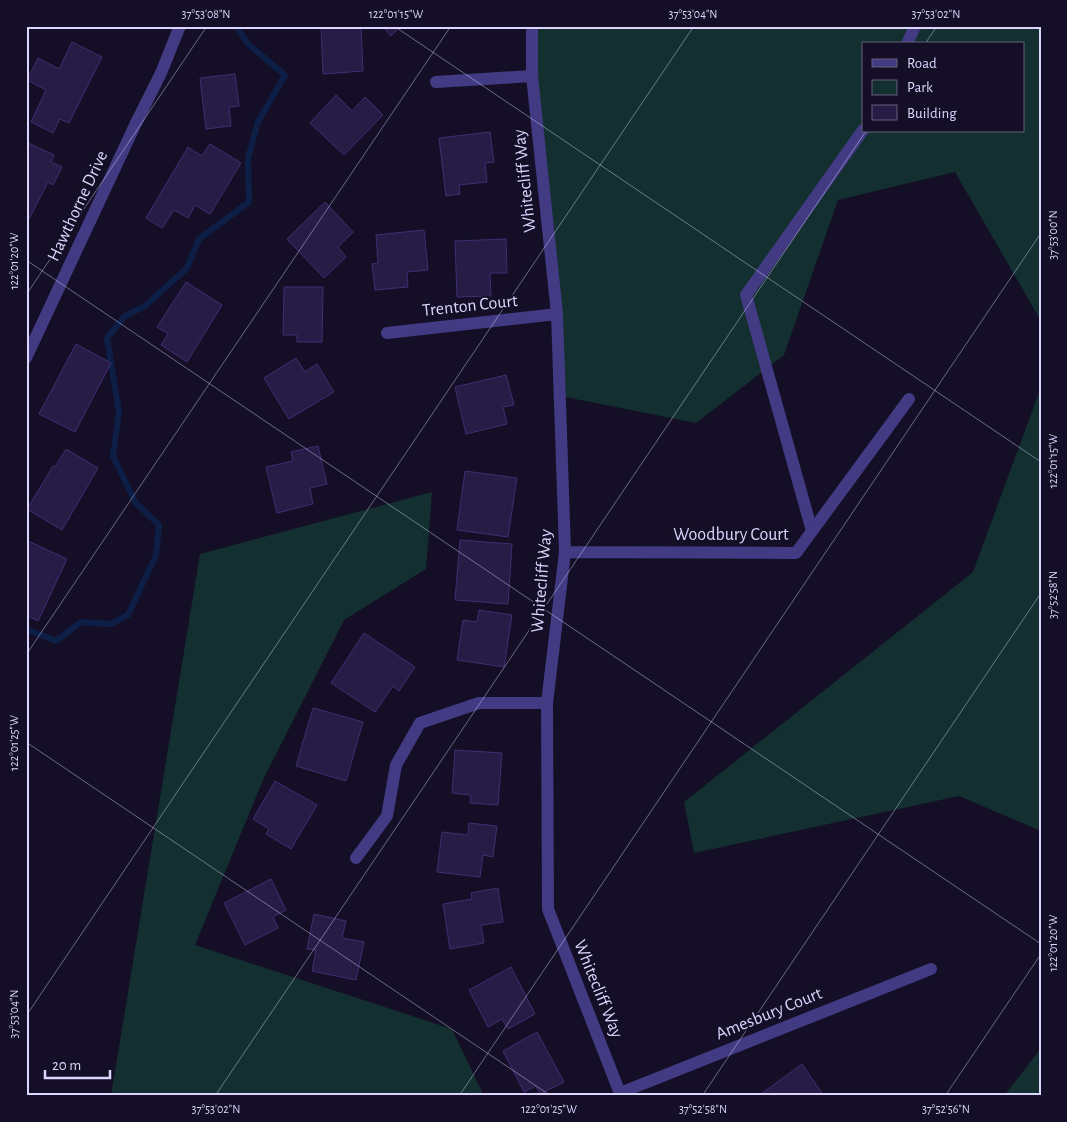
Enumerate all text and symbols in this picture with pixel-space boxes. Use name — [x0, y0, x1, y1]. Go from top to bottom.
text: 37°53'08"N — [182, 8, 231, 20]
text: 122°01'15"W — [369, 8, 423, 20]
text: 37°53'04"N — [668, 8, 718, 20]
text: 37°53'02"N — [912, 8, 960, 20]
legend — [862, 42, 1024, 132]
text: Road — [907, 56, 937, 71]
text: Park — [907, 80, 933, 95]
text: Building — [907, 106, 957, 121]
street label: Whitecliff Way — [511, 128, 539, 234]
street label: Hawthorne Drive — [45, 148, 111, 264]
text: 37°53'00"N — [1047, 210, 1059, 260]
text: 122°01'20"W — [8, 232, 20, 290]
street label: Trenton Court — [421, 292, 519, 320]
text: 122°01'15"W — [1047, 434, 1059, 488]
street label: Woodbury Court — [673, 526, 789, 544]
street label: Whitecliff Way — [529, 528, 556, 634]
text: 37°52'58"N — [1047, 571, 1059, 619]
text: 122°01'25"W — [8, 715, 20, 771]
text: 122°01'20"W — [1047, 914, 1059, 972]
street label: Whitecliff Way — [570, 937, 626, 1041]
street label: Amesbury Court — [713, 984, 825, 1043]
text: 37°53'04"N — [8, 989, 20, 1039]
scale bar — [45, 1047, 110, 1079]
text: 20 m — [52, 1058, 81, 1073]
text: 37°53'02"N — [192, 1103, 240, 1115]
text: 122°01'25"W — [521, 1103, 577, 1115]
text: 37°52'58"N — [679, 1103, 727, 1115]
text: 37°52'56"N — [922, 1103, 970, 1115]

